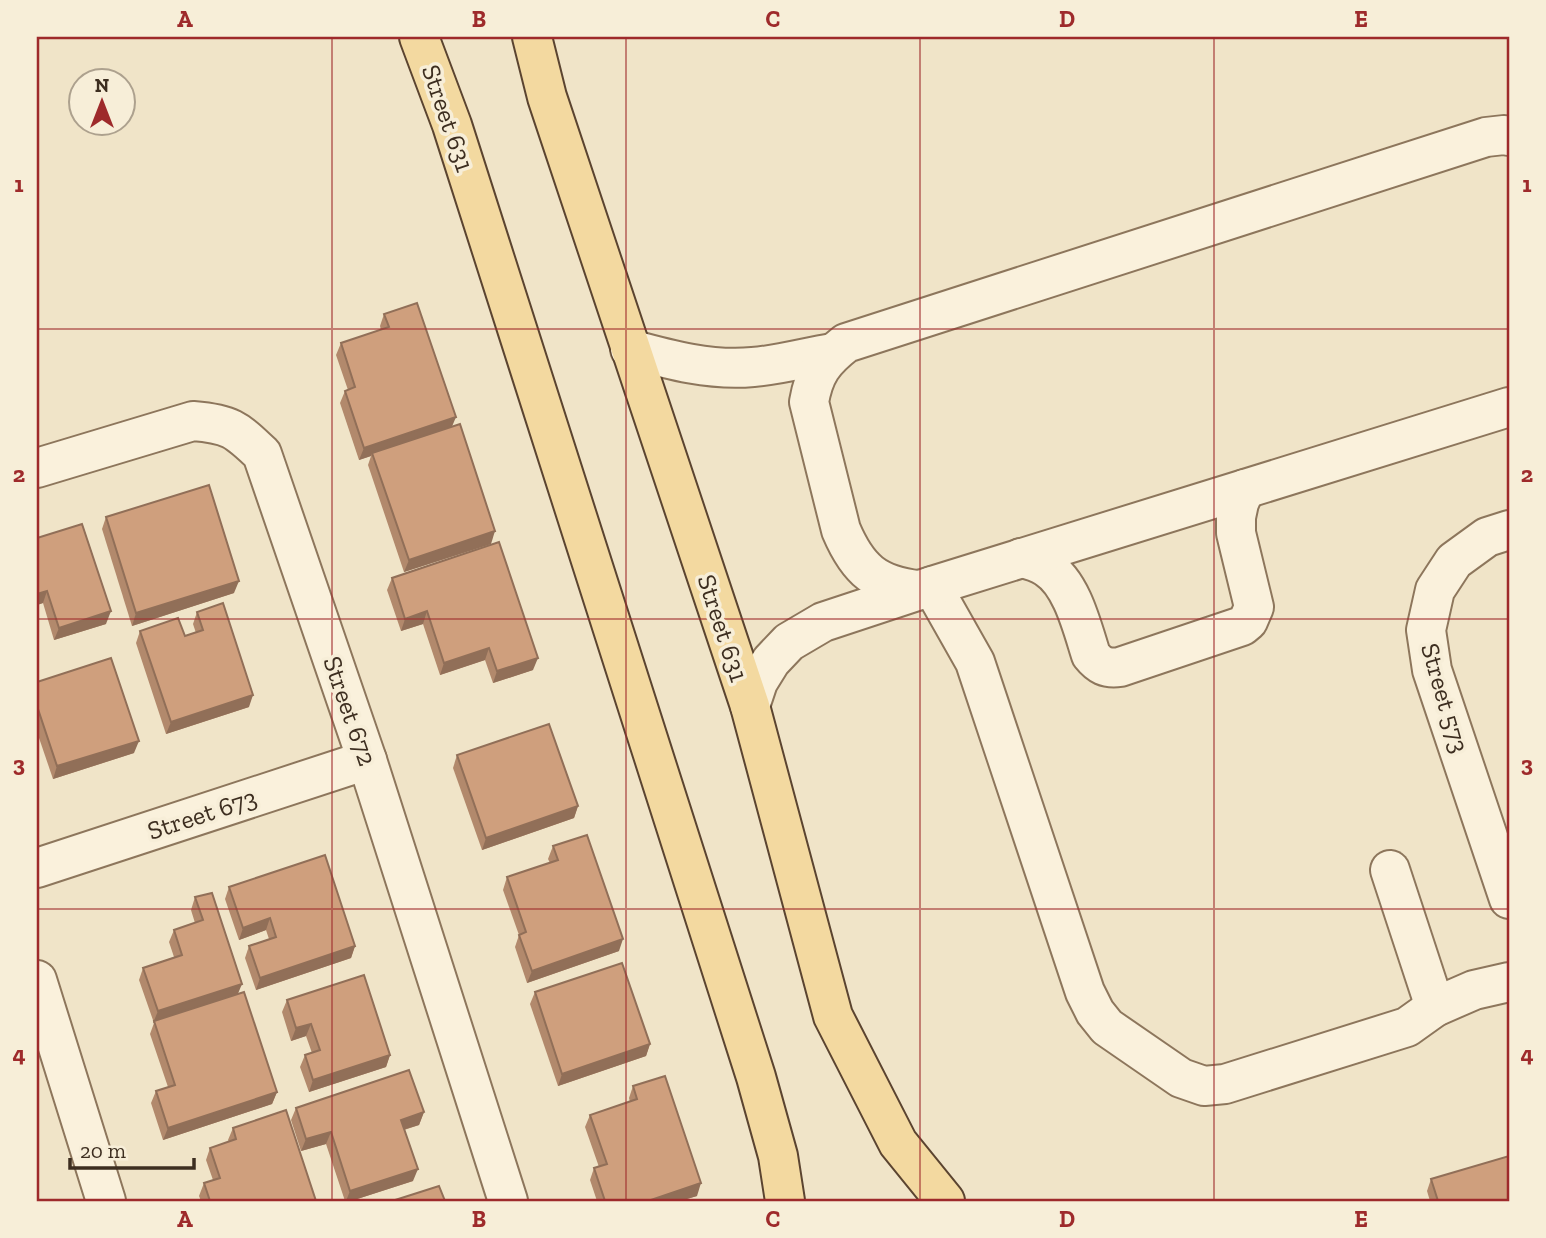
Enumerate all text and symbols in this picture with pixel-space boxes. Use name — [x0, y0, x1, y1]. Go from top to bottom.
text: A — [177, 5, 193, 33]
text: B — [472, 5, 486, 33]
text: C — [766, 5, 780, 33]
text: D — [1059, 5, 1075, 33]
text: E — [1354, 5, 1368, 33]
street label: Street 631 — [415, 60, 481, 176]
north arrow — [66, 66, 136, 136]
text: N — [95, 74, 109, 97]
text: 1 — [14, 170, 24, 198]
text: 1 — [1522, 170, 1532, 198]
text: 2 — [13, 460, 25, 488]
text: 2 — [1521, 460, 1533, 488]
street label: Street 631 — [691, 570, 755, 686]
street label: Street 573 — [1414, 639, 1476, 757]
street label: Street 672 — [316, 652, 384, 770]
text: 3 — [13, 750, 25, 778]
text: 3 — [1521, 750, 1533, 778]
street label: Street 673 — [143, 781, 261, 847]
text: 4 — [12, 1040, 26, 1068]
text: 4 — [1520, 1040, 1534, 1068]
scale bar — [70, 1126, 194, 1170]
text: 20 m — [80, 1138, 126, 1163]
text: A — [177, 1205, 193, 1233]
text: B — [472, 1205, 486, 1233]
text: C — [766, 1205, 780, 1233]
text: D — [1059, 1205, 1075, 1233]
text: E — [1354, 1205, 1368, 1233]

